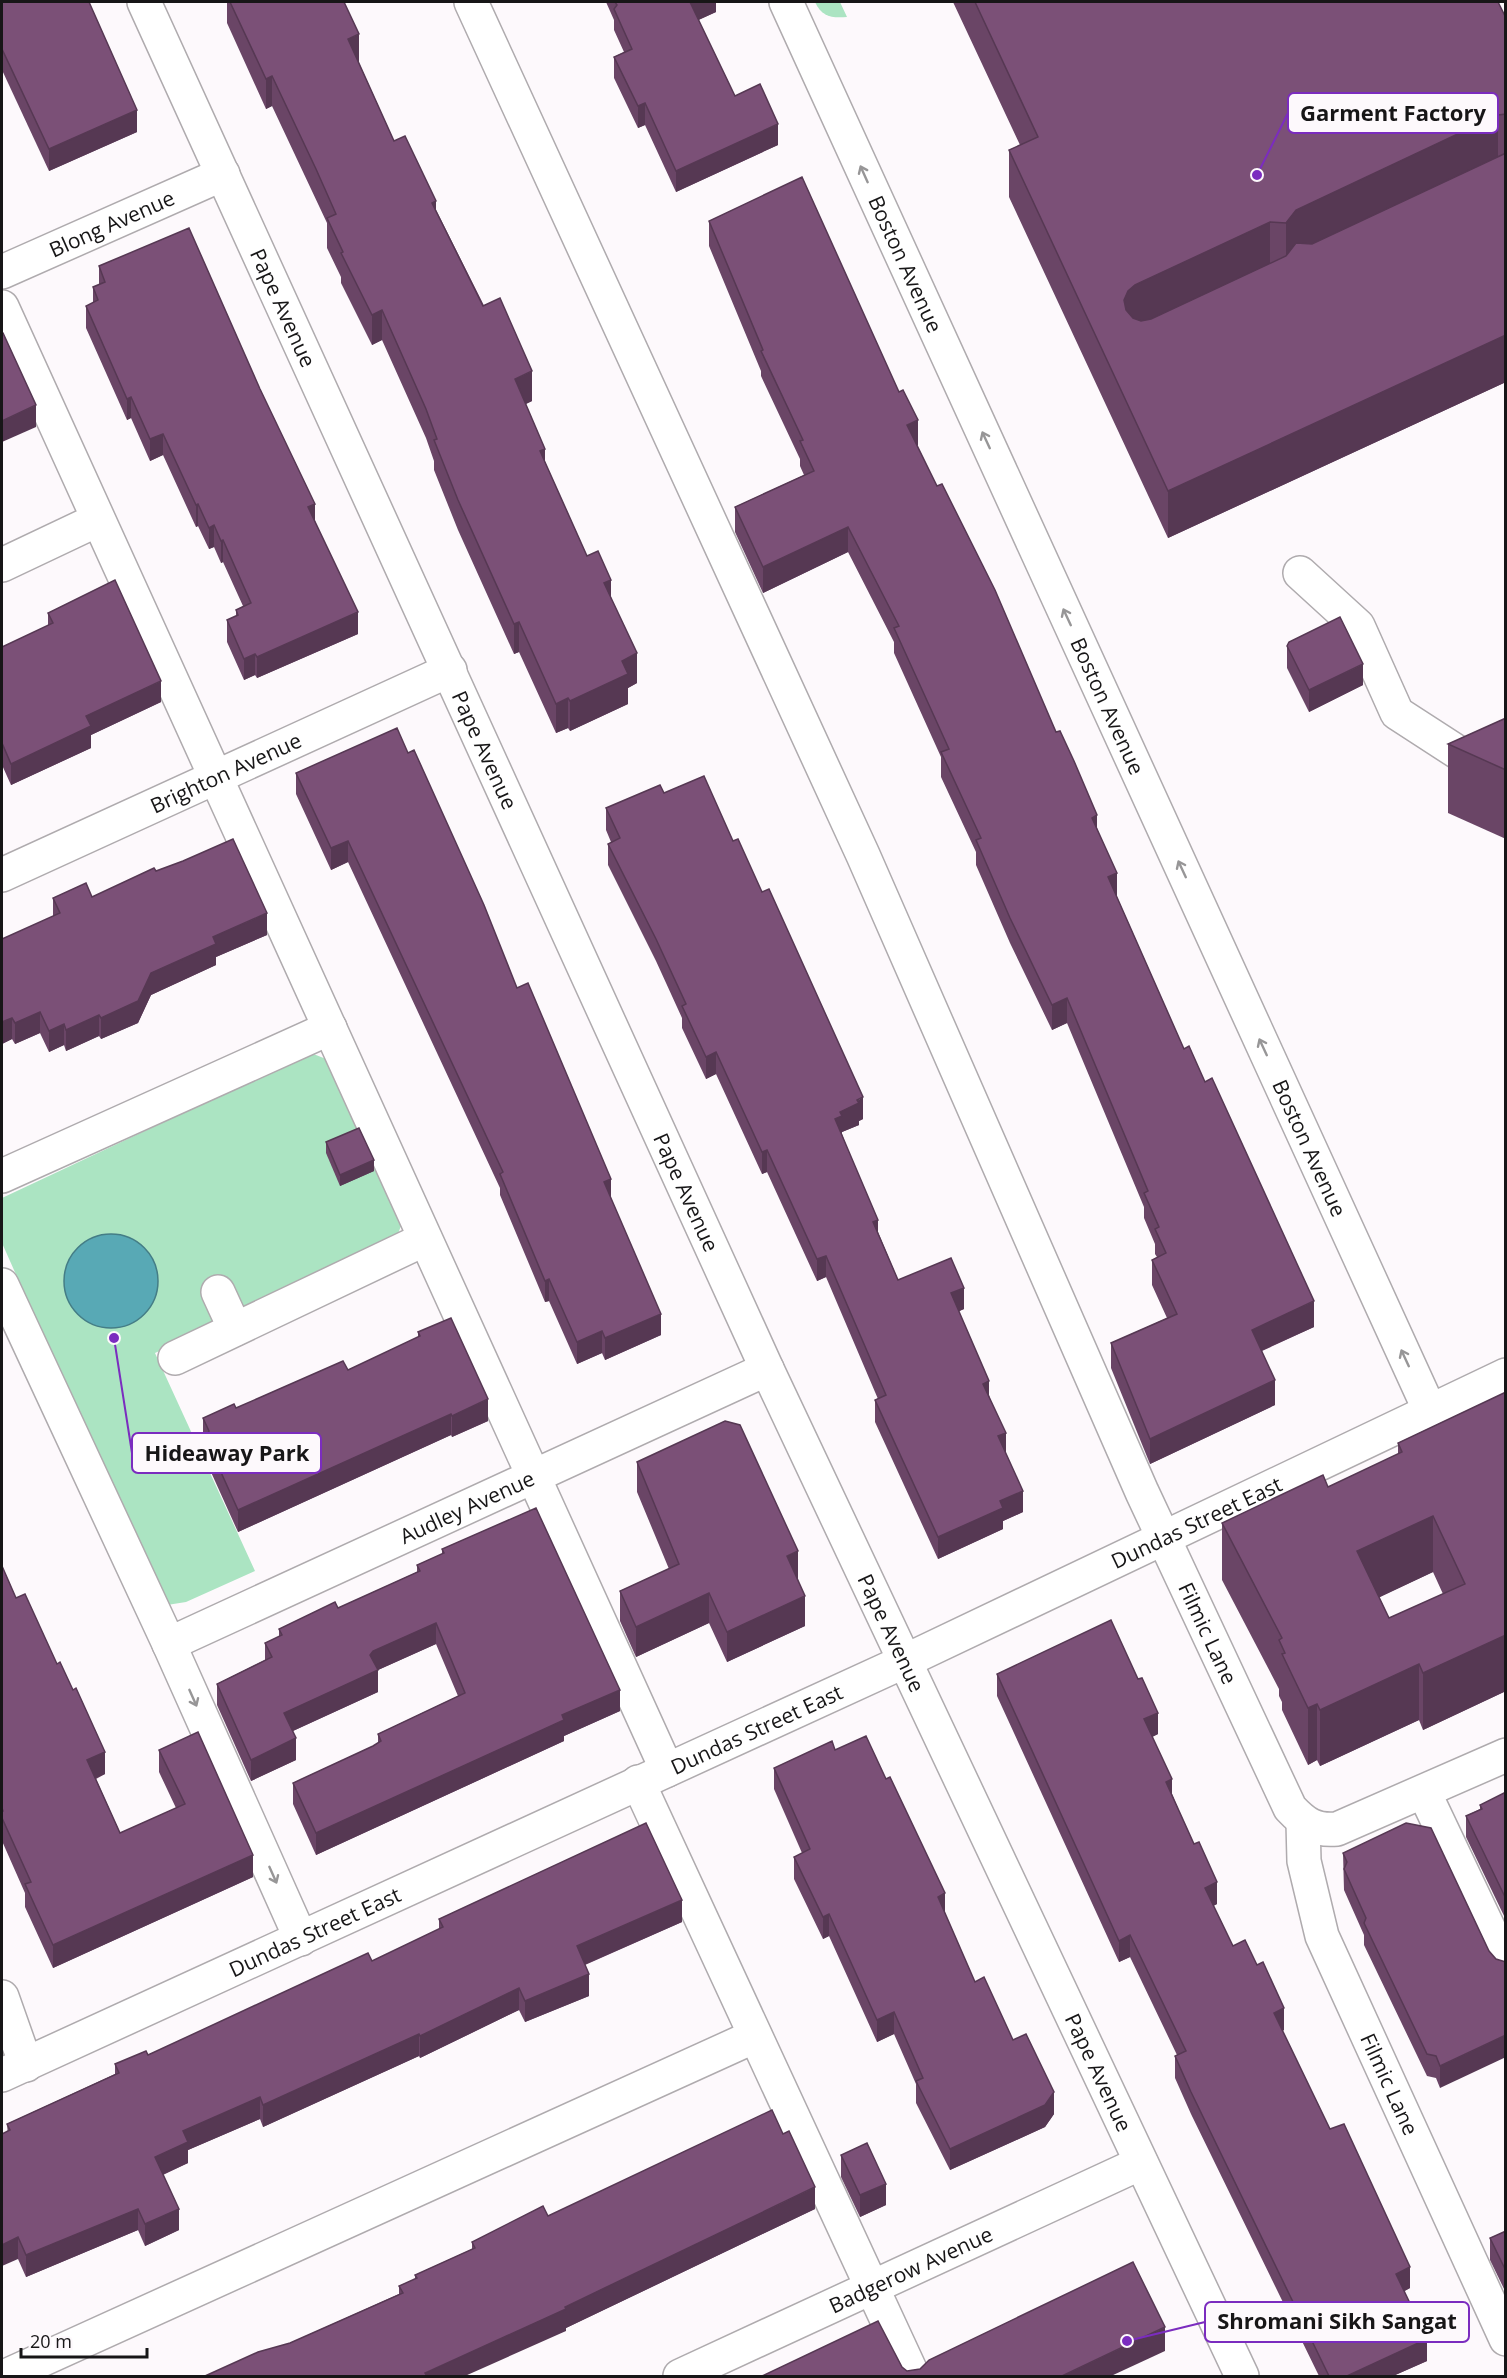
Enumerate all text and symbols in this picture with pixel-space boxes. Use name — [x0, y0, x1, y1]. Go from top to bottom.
callout: Garment Factory — [1288, 93, 1498, 133]
text: Garment Factory — [1300, 97, 1486, 127]
one-way arrow — [858, 165, 870, 183]
street label: Blong Avenue — [45, 183, 179, 263]
street label: Boston Avenue — [862, 191, 949, 337]
street label: Pape Avenue — [244, 244, 323, 372]
one-way arrow — [980, 431, 991, 449]
one-way arrow — [1061, 609, 1072, 627]
street label: Boston Avenue — [1064, 633, 1151, 779]
street label: Pape Avenue — [446, 686, 524, 814]
street label: Brighton Avenue — [146, 726, 306, 819]
one-way arrow — [1176, 861, 1188, 879]
one-way arrow — [1257, 1038, 1269, 1056]
street label: Boston Avenue — [1266, 1075, 1353, 1221]
street label: Pape Avenue — [647, 1128, 726, 1256]
one-way arrow — [1399, 1349, 1411, 1367]
callout: Hideaway Park — [132, 1433, 321, 1473]
text: Hideaway Park — [145, 1437, 310, 1467]
street label: Audley Avenue — [395, 1464, 539, 1550]
street label: Dundas Street East — [1106, 1470, 1286, 1575]
street label: Pape Avenue — [852, 1569, 931, 1697]
street label: Filmic Lane — [1172, 1578, 1244, 1688]
street label: Dundas Street East — [666, 1678, 847, 1781]
one-way arrow — [188, 1688, 200, 1706]
one-way arrow — [268, 1866, 279, 1884]
street label: Dundas Street East — [224, 1880, 405, 1983]
street label: Pape Avenue — [1059, 2009, 1139, 2136]
street label: Filmic Lane — [1354, 2029, 1425, 2140]
street label: Badgerow Avenue — [824, 2220, 997, 2319]
callout: Shromani Sikh Sangat — [1205, 2302, 1469, 2342]
text: Shromani Sikh Sangat — [1217, 2305, 1457, 2335]
scale bar — [21, 2321, 147, 2359]
text: 20 m — [30, 2329, 72, 2353]

